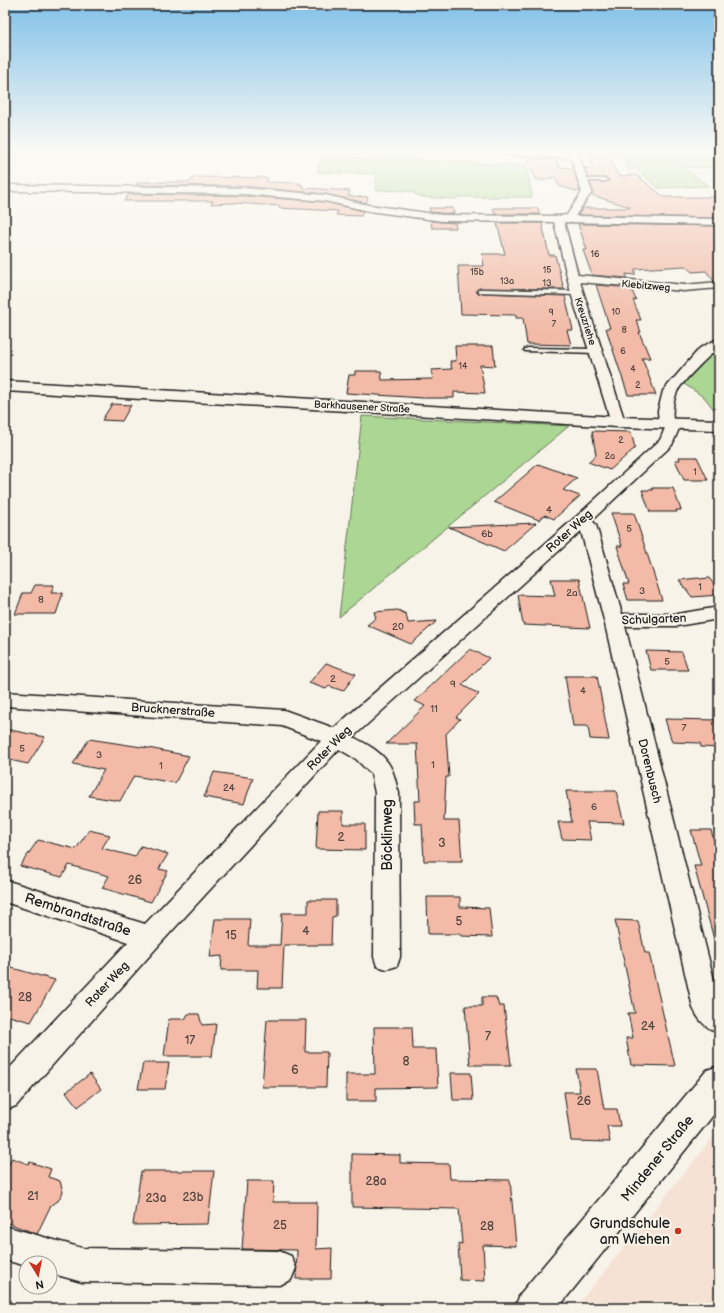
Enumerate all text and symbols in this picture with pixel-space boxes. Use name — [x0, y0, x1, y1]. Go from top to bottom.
house number: 16 — [591, 249, 600, 260]
house number: 15 — [543, 265, 551, 276]
house number: 15b — [470, 267, 484, 278]
house number: 13a — [500, 276, 514, 287]
house number: 13 — [542, 278, 552, 289]
street label: Kiebitzweg — [621, 278, 671, 294]
street label: Kreuzriehe — [572, 296, 598, 347]
house number: 9 — [548, 307, 554, 318]
house number: 10 — [612, 307, 620, 318]
house number: 7 — [552, 319, 557, 330]
house number: 8 — [621, 325, 627, 336]
house number: 6 — [620, 346, 626, 357]
house number: 14 — [459, 361, 468, 372]
house number: 4 — [630, 364, 636, 375]
house number: 2 — [635, 380, 641, 391]
street label: Barkhausener Straße — [314, 398, 410, 416]
house number: 2 — [618, 435, 624, 446]
house number: 2a — [605, 451, 615, 462]
house number: 1 — [693, 467, 697, 478]
house number: 4 — [546, 504, 552, 516]
street label: Roter Weg — [543, 507, 596, 556]
house number: 5 — [626, 523, 632, 535]
house number: 6b — [481, 528, 493, 540]
house number: 1 — [698, 581, 702, 593]
house number: 3 — [639, 585, 645, 597]
house number: 2a — [566, 587, 578, 599]
house number: 8 — [38, 594, 44, 606]
street label: Schulgarten — [621, 611, 687, 628]
house number: 20 — [392, 621, 404, 633]
house number: 5 — [664, 656, 670, 668]
house number: 2 — [330, 673, 336, 685]
house number: 9 — [450, 678, 456, 690]
house number: 4 — [580, 685, 586, 697]
street label: Brucknerstraße — [131, 700, 215, 721]
house number: 11 — [430, 703, 438, 715]
house number: 7 — [682, 722, 687, 734]
street label: Roter Weg — [304, 723, 355, 774]
street label: Dorenbusch — [634, 737, 665, 805]
house number: 5 — [19, 743, 25, 755]
house number: 3 — [96, 749, 102, 761]
house number: 1 — [431, 759, 435, 771]
house number: 1 — [159, 760, 163, 772]
house number: 24 — [223, 782, 235, 794]
street label: Böcklinweg — [379, 799, 396, 871]
house number: 6 — [591, 801, 597, 813]
house number: 2 — [337, 830, 345, 845]
house number: 3 — [438, 836, 446, 851]
house number: 26 — [128, 873, 142, 888]
street label: Rembrandtstraße — [23, 889, 133, 940]
house number: 5 — [456, 914, 463, 929]
house number: 4 — [302, 924, 310, 939]
house number: 15 — [225, 928, 237, 943]
street label: Roter Weg — [82, 958, 132, 1010]
house number: 28 — [18, 990, 32, 1005]
house number: 24 — [641, 1019, 656, 1034]
house number: 7 — [485, 1029, 491, 1044]
house number: 17 — [185, 1033, 195, 1048]
house number: 8 — [403, 1054, 410, 1069]
house number: 6 — [291, 1063, 299, 1078]
house number: 26 — [577, 1094, 591, 1109]
street label: Mindener Straße — [617, 1112, 697, 1205]
house number: 28a — [366, 1174, 387, 1189]
house number: 21 — [27, 1189, 39, 1204]
house number: 23b — [183, 1190, 204, 1205]
house number: 23a — [145, 1191, 167, 1206]
place label: Grundschule am Wiehen — [590, 1215, 670, 1248]
house number: 25 — [273, 1218, 287, 1233]
house number: 28 — [480, 1219, 494, 1234]
marker: Grundschule am Wiehen — [673, 1226, 683, 1236]
north arrow — [18, 1255, 58, 1295]
text: N — [34, 1277, 45, 1291]

